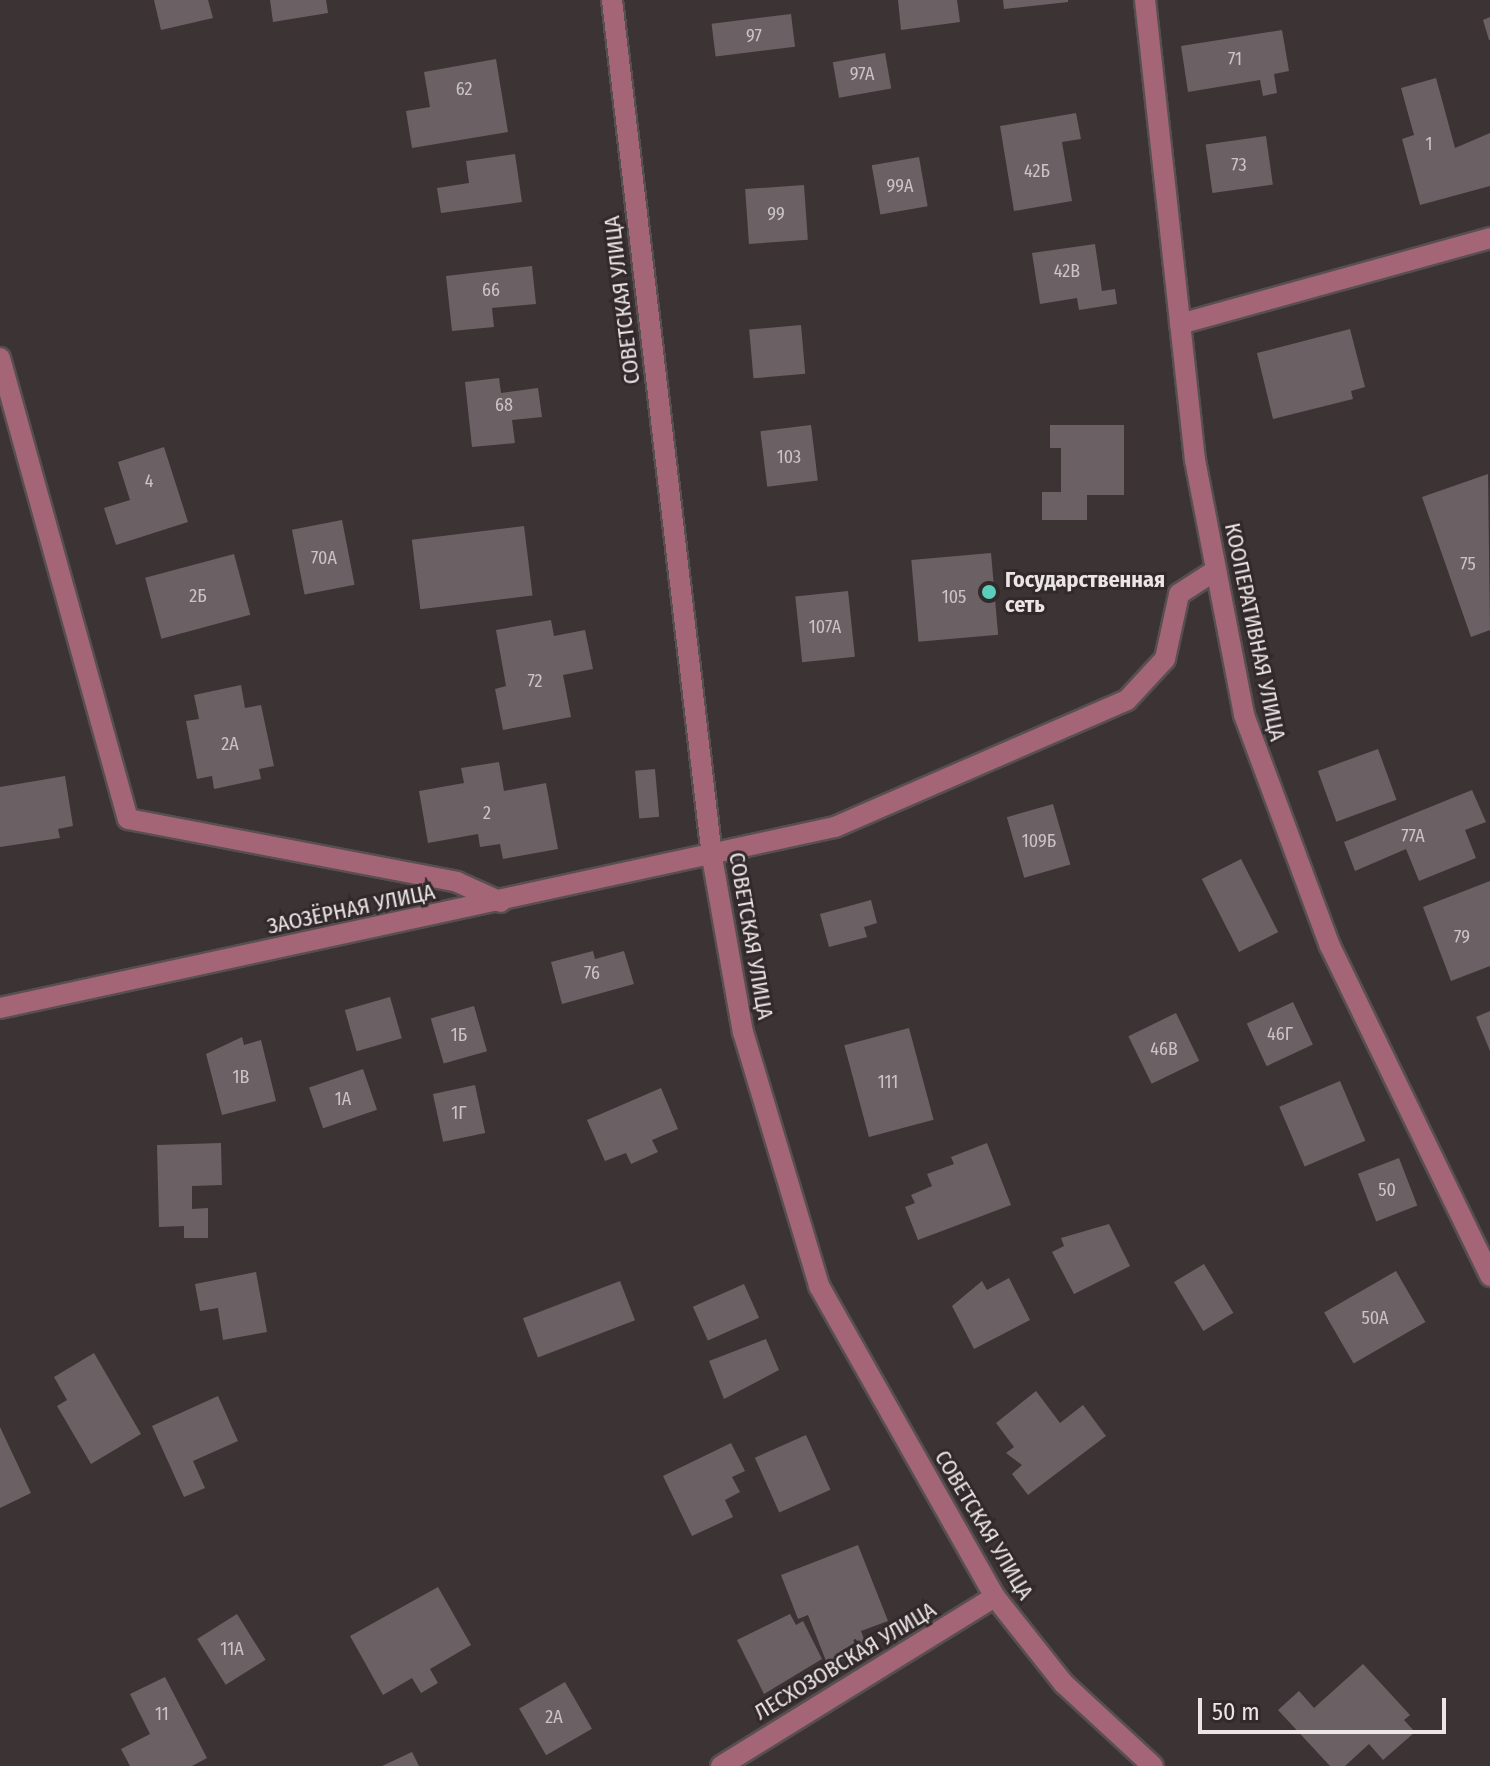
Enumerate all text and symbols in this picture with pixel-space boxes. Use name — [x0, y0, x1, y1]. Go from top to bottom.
house number: 97 — [746, 25, 762, 47]
house number: 71 — [1228, 48, 1242, 70]
house number: 97А — [850, 63, 874, 85]
house number: 62 — [456, 78, 472, 100]
house number: 1 — [1425, 133, 1433, 155]
house number: 73 — [1231, 154, 1247, 176]
house number: 42Б — [1024, 160, 1050, 182]
house number: 99А — [887, 175, 913, 197]
house number: 99 — [767, 203, 785, 225]
street label: СОВЕТСКАЯ УЛИЦА — [599, 214, 645, 386]
house number: 42В — [1054, 260, 1080, 282]
house number: 66 — [482, 279, 500, 301]
house number: 68 — [495, 394, 513, 416]
house number: 103 — [777, 446, 801, 468]
house number: 4 — [145, 470, 153, 492]
street label: КООПЕРАТИВНАЯ УЛИЦА — [1219, 520, 1291, 744]
house number: 70А — [311, 547, 337, 569]
house number: 75 — [1460, 553, 1476, 575]
place label: Государственная сеть — [1005, 566, 1165, 618]
marker: Государственная сеть — [980, 583, 998, 601]
house number: 2Б — [189, 585, 207, 607]
house number: 105 — [942, 586, 966, 608]
house number: 107А — [809, 616, 841, 638]
house number: 72 — [527, 670, 543, 692]
house number: 2А — [221, 733, 239, 755]
house number: 2 — [483, 802, 491, 824]
house number: 77А — [1401, 825, 1425, 847]
house number: 109Б — [1022, 830, 1056, 852]
street label: СОВЕТСКАЯ УЛИЦА — [723, 850, 779, 1022]
street label: ЗАОЗЁРНАЯ УЛИЦА — [265, 878, 437, 940]
house number: 79 — [1454, 926, 1470, 948]
house number: 76 — [584, 962, 600, 984]
house number: 46Г — [1267, 1023, 1293, 1045]
house number: 1Б — [451, 1024, 467, 1046]
house number: 46В — [1150, 1038, 1178, 1060]
house number: 1В — [233, 1066, 249, 1088]
house number: 111 — [878, 1071, 898, 1093]
house number: 1А — [335, 1088, 351, 1110]
house number: 1Г — [451, 1102, 467, 1124]
house number: 50 — [1378, 1179, 1396, 1201]
house number: 50А — [1361, 1307, 1389, 1329]
street label: СОВЕТСКАЯ УЛИЦА — [929, 1446, 1039, 1604]
street label: ЛЕСХОЗОВСКАЯ УЛИЦА — [749, 1596, 941, 1726]
house number: 11А — [220, 1638, 244, 1660]
scale bar — [1202, 1682, 1450, 1732]
text: 50 m — [1212, 1698, 1260, 1726]
house number: 11 — [155, 1703, 169, 1725]
house number: 2А — [545, 1706, 563, 1728]

